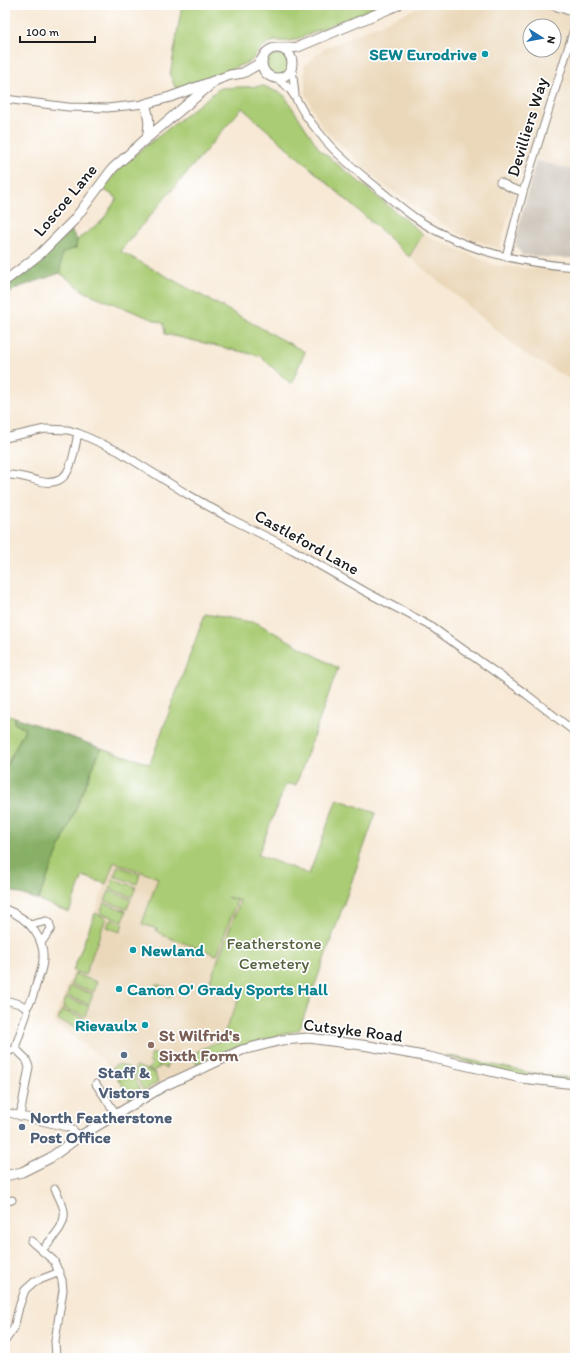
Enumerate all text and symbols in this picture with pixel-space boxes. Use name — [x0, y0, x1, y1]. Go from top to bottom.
scale bar — [20, 18, 95, 44]
north arrow — [522, 18, 562, 58]
text: 100 m — [26, 25, 59, 39]
text: N — [544, 35, 558, 45]
place label: SEW Eurodrive — [369, 44, 477, 64]
marker: SEW Eurodrive — [480, 49, 490, 59]
street label: Devilliers Way — [502, 75, 552, 179]
street label: Loscoe Lane — [29, 160, 101, 240]
street label: Castleford Lane — [251, 505, 363, 579]
park label: Featherstone Cemetery — [226, 933, 322, 973]
place label: Newland — [141, 940, 205, 960]
marker: Newland — [128, 945, 138, 955]
place label: Canon O' Grady Sports Hall — [127, 979, 328, 1000]
marker: Canon O' Grady Sports Hall — [114, 984, 124, 994]
street label: Cutsyke Road — [302, 1014, 404, 1046]
place label: Rievaulx — [75, 1015, 138, 1035]
marker: Rievaulx — [140, 1020, 150, 1030]
place label: St Wilfrid's Sixth Form — [159, 1025, 240, 1065]
marker: St Wilfrid's Sixth Form — [146, 1040, 156, 1050]
marker: Staff & Vistors — [119, 1050, 129, 1060]
place label: Staff & Vistors — [98, 1062, 151, 1102]
place label: North Featherstone Post Office — [30, 1107, 172, 1147]
marker: North Featherstone Post Office — [17, 1122, 27, 1132]

